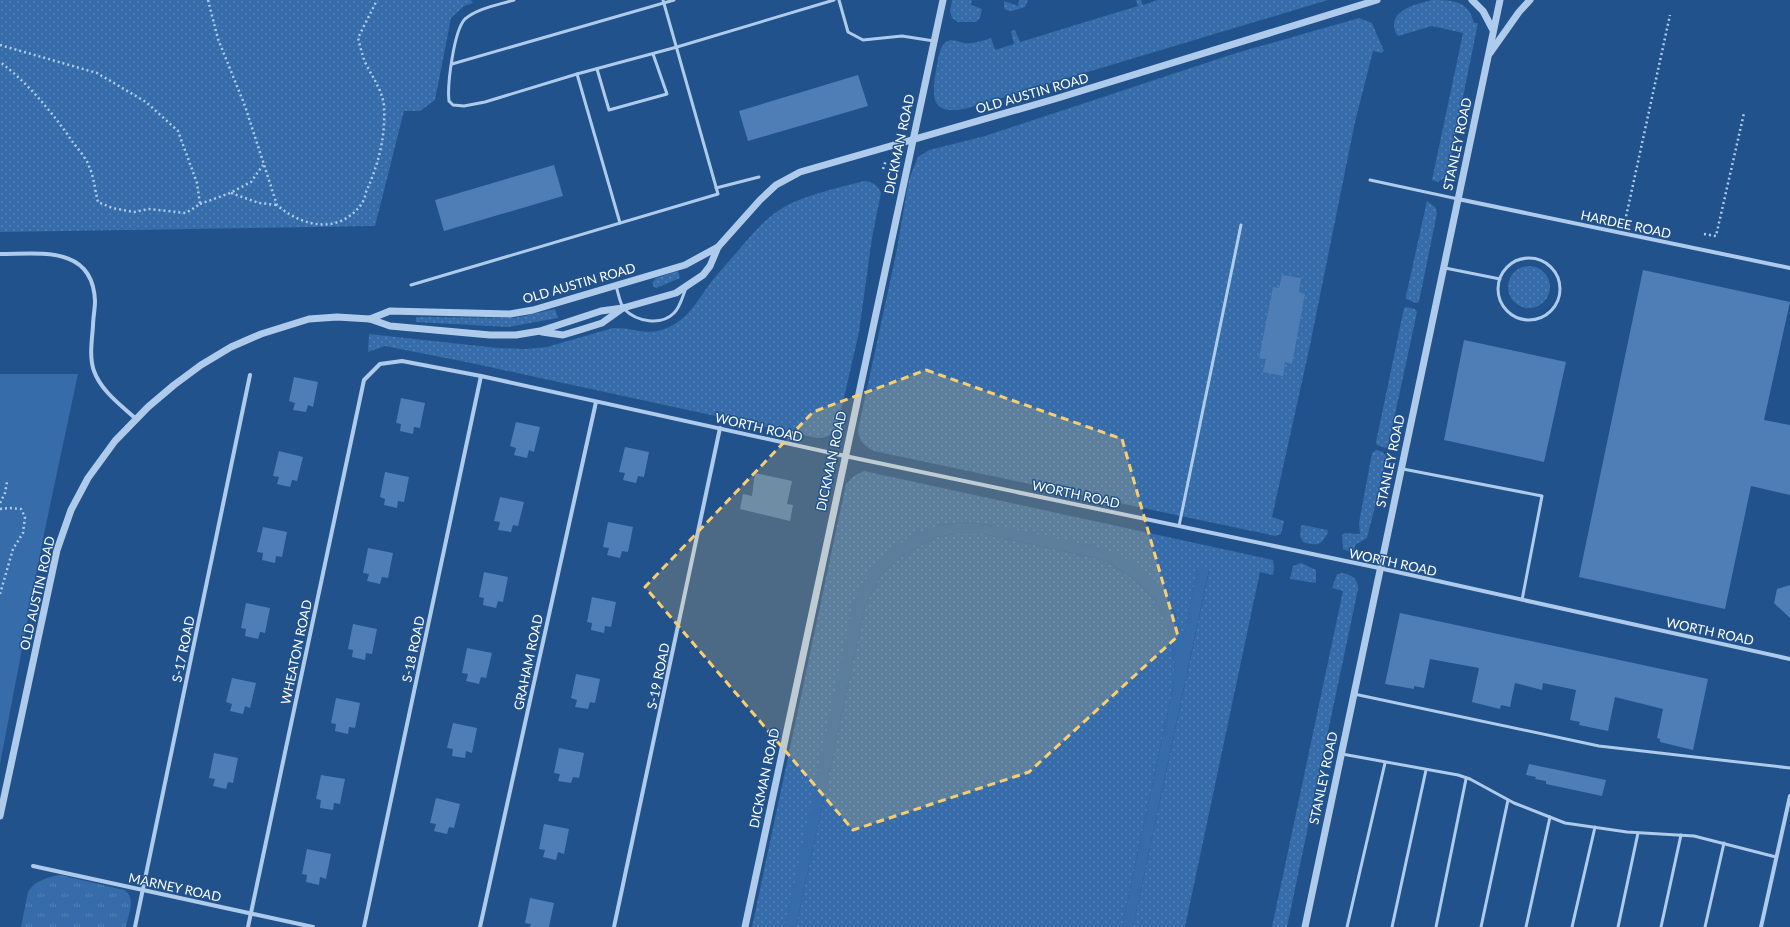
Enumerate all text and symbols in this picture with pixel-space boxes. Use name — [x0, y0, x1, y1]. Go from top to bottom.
street label: OLD AUSTIN ROAD — [974, 69, 1090, 117]
street label: DICKMAN ROAD — [881, 92, 917, 195]
street label: STANLEY ROAD — [1439, 96, 1475, 192]
street label: HARDEE ROAD — [1579, 207, 1673, 241]
street label: OLD AUSTIN ROAD — [521, 259, 637, 307]
street label: WORTH ROAD — [714, 409, 804, 445]
street label: DICKMAN ROAD — [813, 409, 849, 512]
street label: STANLEY ROAD — [1372, 413, 1408, 509]
street label: WORTH ROAD — [1031, 477, 1121, 511]
street label: OLD AUSTIN ROAD — [16, 534, 58, 652]
street label: WORTH ROAD — [1348, 545, 1438, 579]
street label: WHEATON ROAD — [277, 598, 315, 706]
street label: GRAHAM ROAD — [510, 613, 546, 711]
street label: S-17 ROAD — [168, 614, 198, 684]
street label: S-18 ROAD — [398, 614, 428, 684]
street label: WORTH ROAD — [1665, 614, 1755, 648]
street label: S-19 ROAD — [643, 641, 673, 711]
street label: DICKMAN ROAD — [746, 726, 782, 829]
street label: STANLEY ROAD — [1305, 730, 1341, 826]
street label: MARNEY ROAD — [127, 869, 223, 905]

